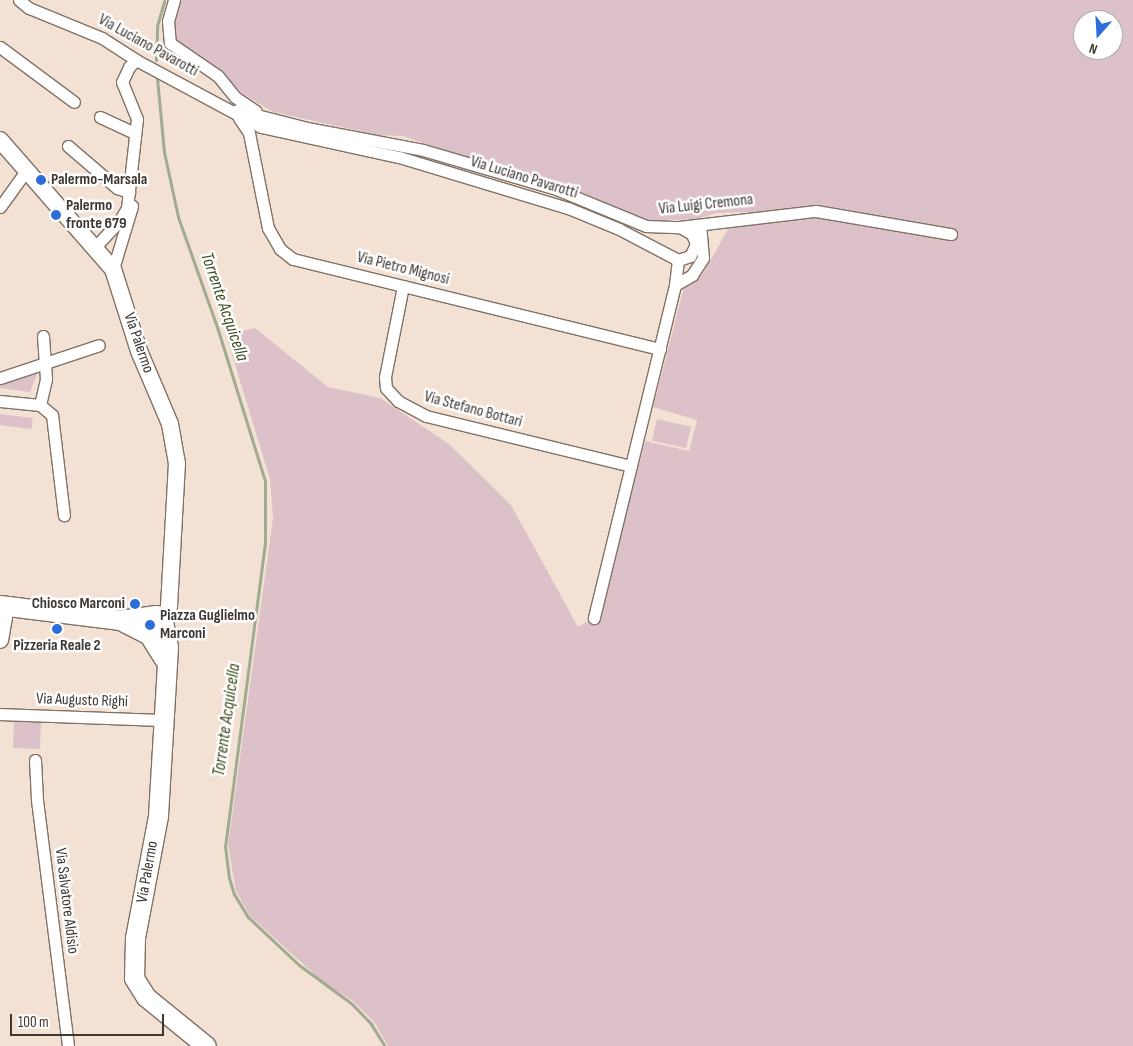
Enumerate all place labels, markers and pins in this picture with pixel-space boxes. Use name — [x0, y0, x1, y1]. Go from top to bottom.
place label: Palermo-Marsala — [51, 170, 147, 190]
marker: Palermo-Marsala — [35, 174, 47, 186]
place label: Palermo fronte 679 — [66, 196, 127, 234]
marker: Palermo fronte 679 — [50, 209, 62, 221]
place label: Chiosco Marconi — [32, 594, 125, 614]
marker: Chiosco Marconi — [129, 598, 141, 610]
place label: Piazza Guglielmo Marconi — [160, 606, 255, 644]
marker: Piazza Guglielmo Marconi — [144, 619, 156, 631]
marker: Pizzeria Reale 2 — [51, 623, 63, 635]
place label: Pizzeria Reale 2 — [13, 636, 101, 656]

